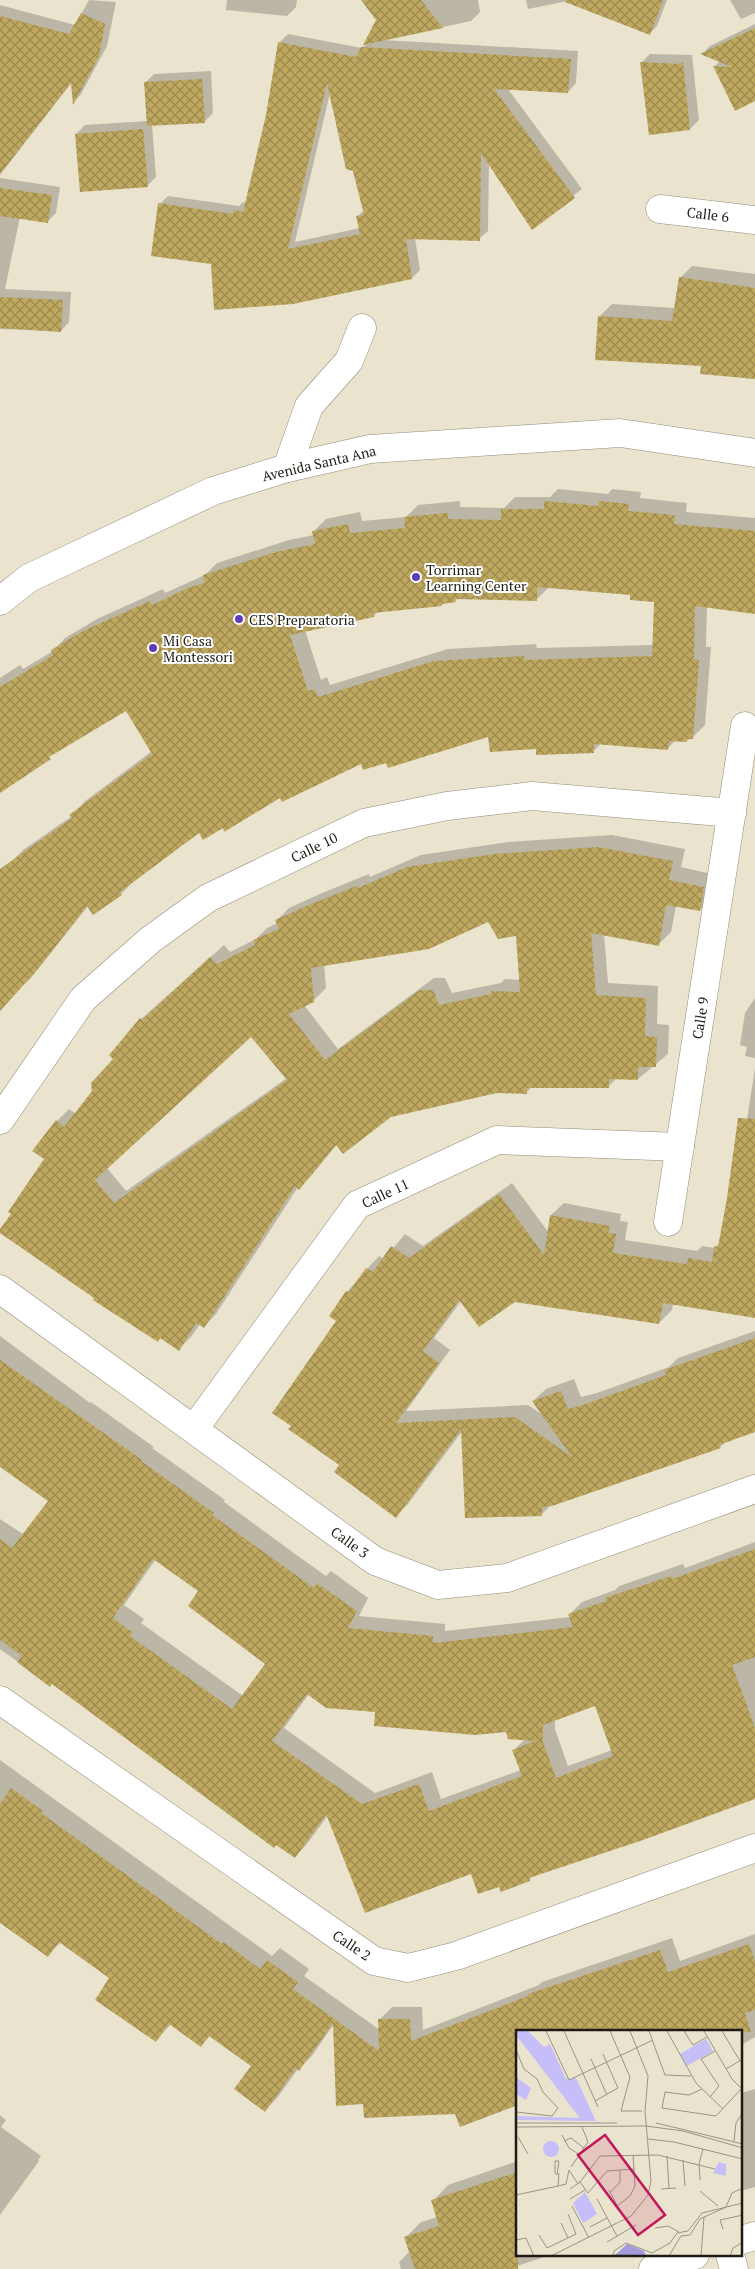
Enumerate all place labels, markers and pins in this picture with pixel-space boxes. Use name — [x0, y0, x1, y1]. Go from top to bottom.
place label: Torrimar Learning Center — [426, 560, 527, 595]
marker: Torrimar Learning Center — [410, 571, 422, 583]
place label: CES Preparatoria — [249, 610, 355, 629]
marker: CES Preparatoria — [233, 613, 245, 625]
place label: Mi Casa Montessori — [163, 631, 233, 666]
marker: Mi Casa Montessori — [147, 642, 159, 654]

